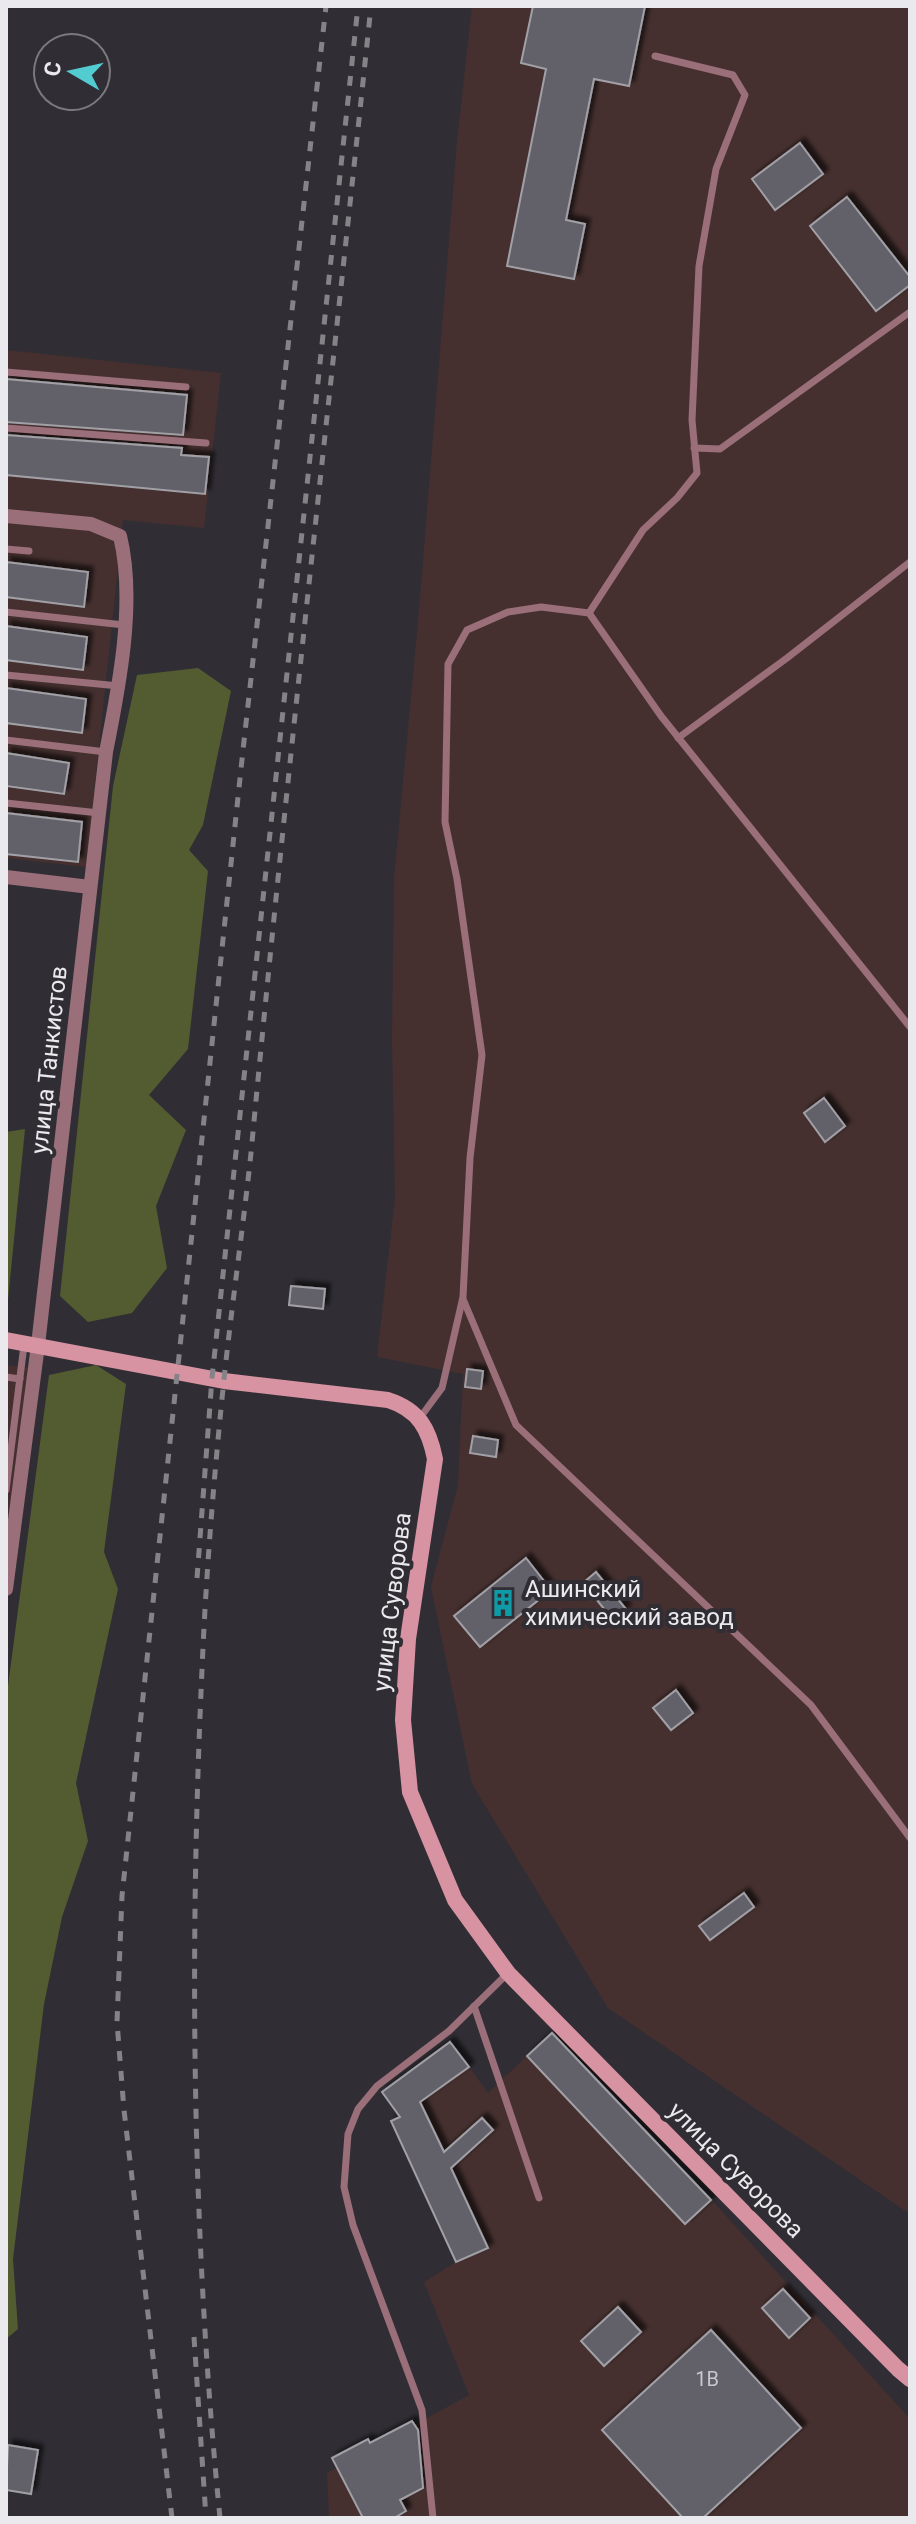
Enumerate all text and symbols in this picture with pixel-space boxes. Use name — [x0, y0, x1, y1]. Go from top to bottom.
north arrow — [32, 32, 112, 112]
text: С — [39, 60, 66, 78]
street label: улица Танкистов — [25, 964, 73, 1156]
street label: улица Суворова — [367, 1511, 417, 1693]
place label: Ашинский химический завод — [525, 1575, 734, 1631]
building icon: Ашинский химический завод — [488, 1588, 518, 1618]
street label: улица Суворова — [662, 2096, 810, 2244]
house number: 1В — [695, 2367, 719, 2391]

